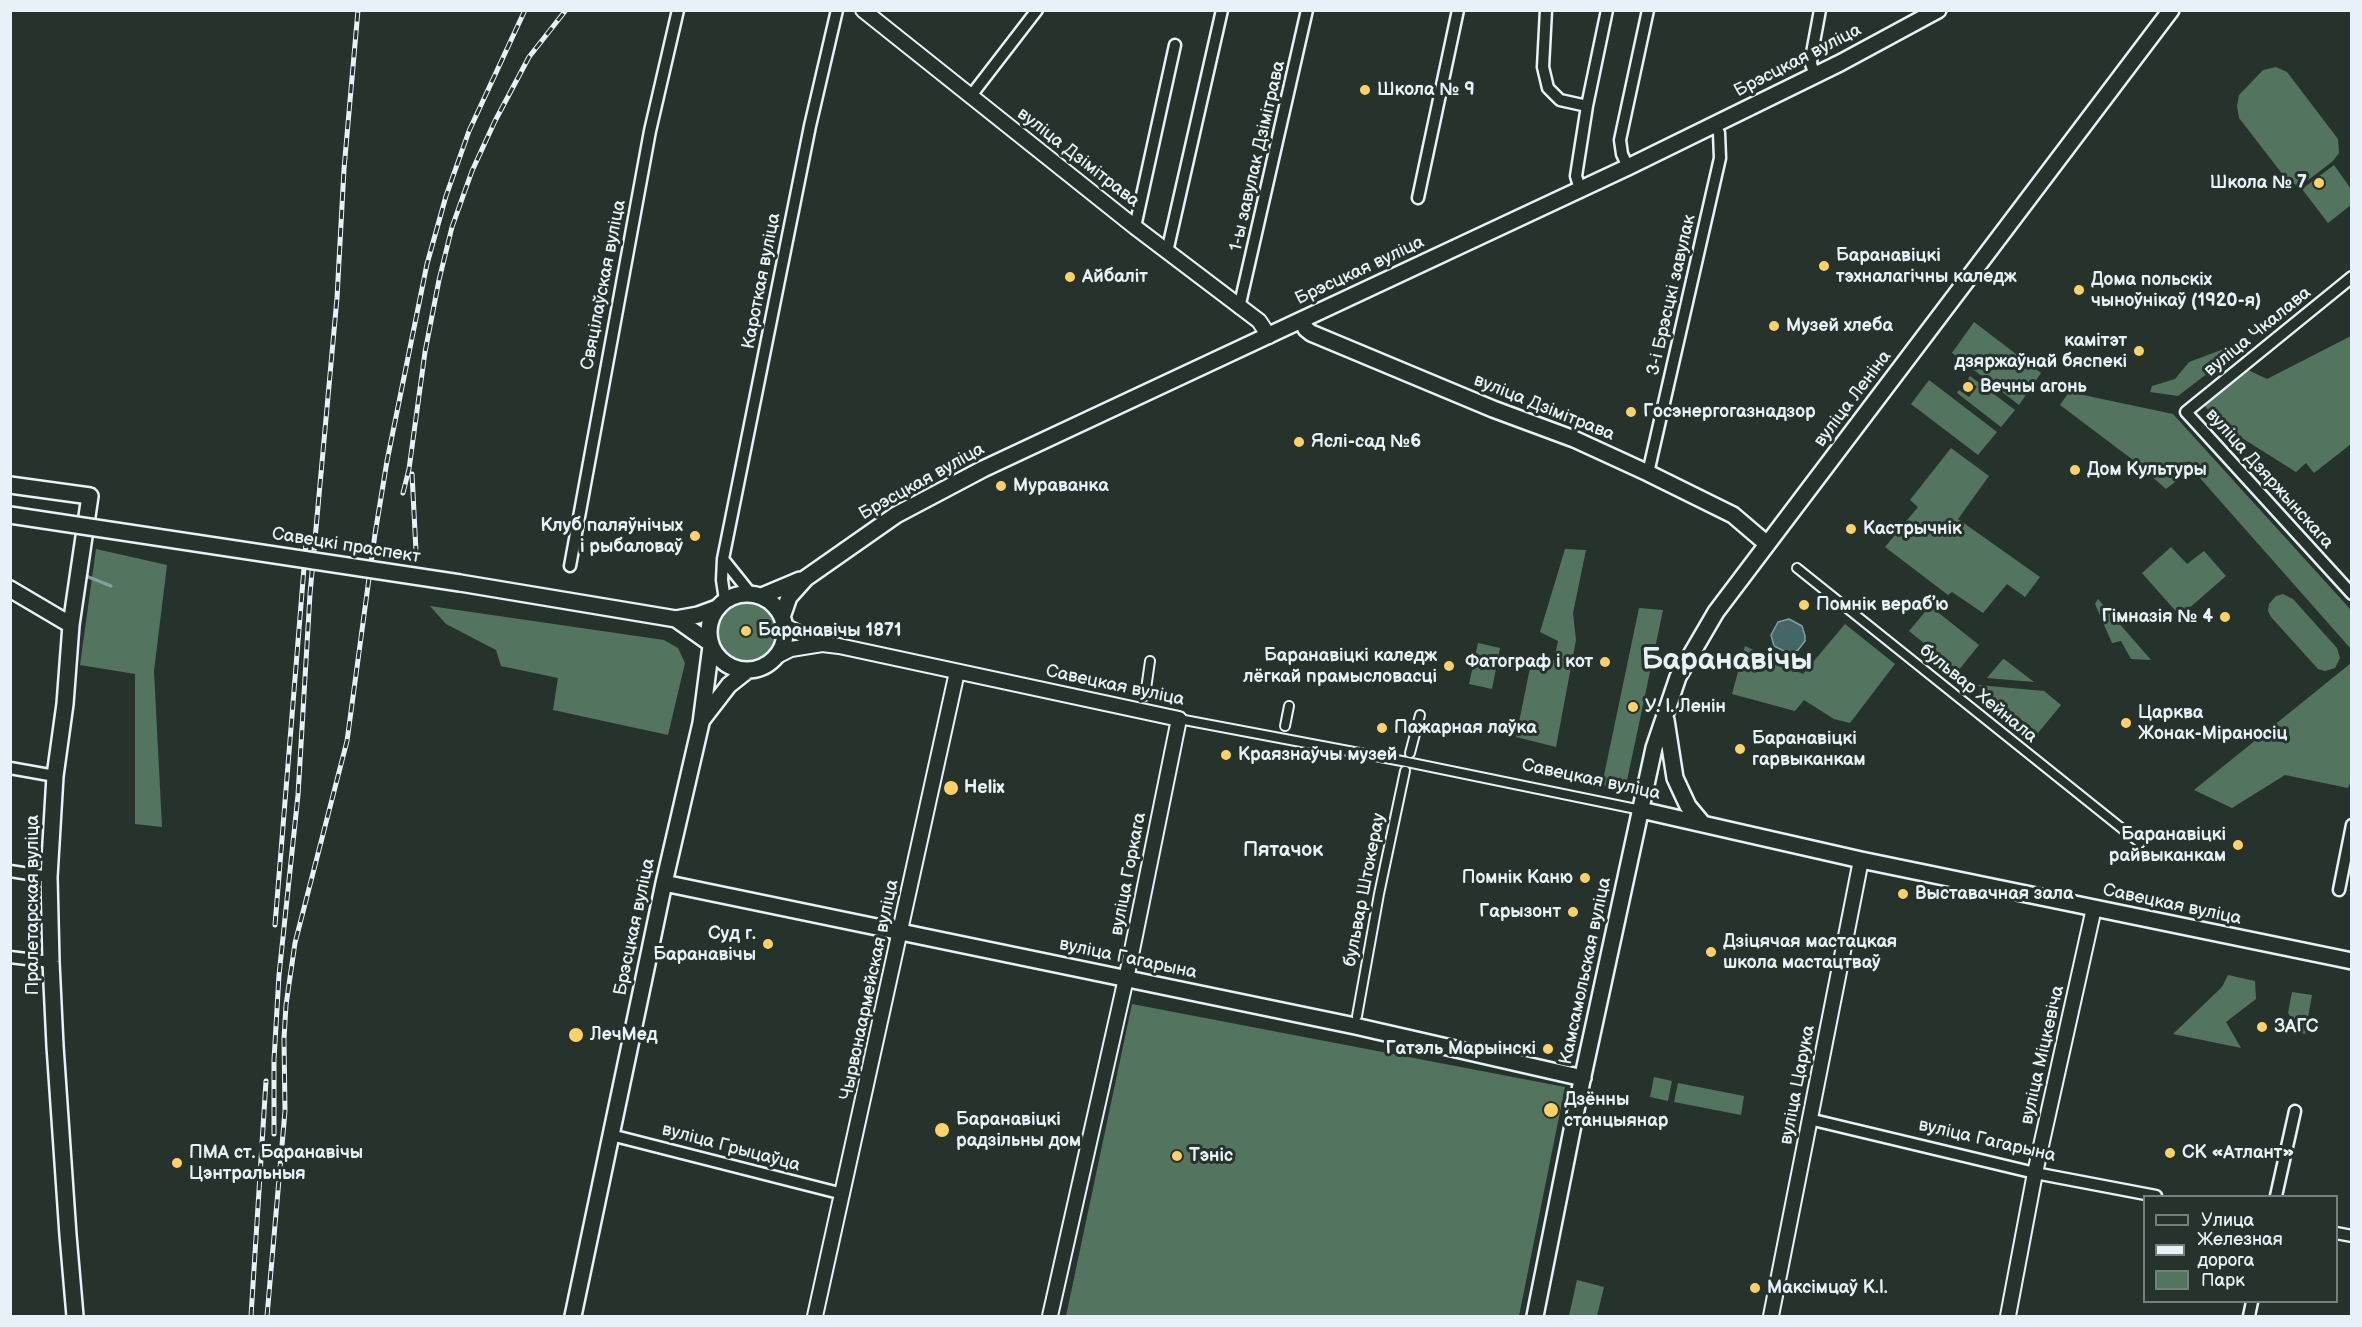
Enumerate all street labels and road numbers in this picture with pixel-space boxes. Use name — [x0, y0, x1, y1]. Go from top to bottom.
street label: Брэсцкая вуліца — [1731, 20, 1865, 102]
street label: 1-ы завулак Дзімітрава — [1226, 59, 1290, 253]
street label: вуліца Дзімітрава — [1012, 103, 1144, 213]
street label: Свяцілаўская вуліца — [577, 198, 631, 372]
street label: Кароткая вуліца — [738, 211, 786, 351]
street label: 3-і Брэсцкі завулак — [1643, 212, 1701, 378]
street label: Брэсцкая вуліца — [1292, 232, 1428, 310]
street label: вуліца Чкалава — [2200, 282, 2316, 382]
street label: вуліца Леніна — [1810, 346, 1896, 452]
street label: вуліца Дзімітрава — [1471, 370, 1617, 446]
street label: вуліца Дзяржынскага — [2200, 404, 2338, 554]
street label: Брэсцкая вуліца — [856, 439, 988, 525]
street label: Савецкі праспект — [270, 524, 422, 568]
street label: бульвар Хейнала — [1915, 640, 2041, 748]
street label: Савецкая вуліца — [1044, 661, 1186, 711]
street label: Савецкая вуліца — [1520, 755, 1662, 805]
street label: вуліца Горкага — [1106, 811, 1152, 937]
street label: бульвар Штокерау — [1340, 811, 1390, 969]
street label: Пралетарская вуліца — [22, 815, 44, 995]
street label: Брэсцкая вуліца — [610, 856, 660, 998]
street label: Камсамольская вуліца — [1556, 875, 1616, 1067]
street label: Чырвонаармейская вуліца — [836, 878, 904, 1102]
street label: Савецкая вуліца — [2101, 880, 2243, 930]
street label: вуліца Гагарына — [1057, 934, 1199, 984]
street label: вуліца Міцкевіча — [2017, 983, 2069, 1127]
street label: вуліца Царука — [1776, 1023, 1820, 1147]
street label: вуліца Гагарына — [1916, 1115, 2058, 1167]
street label: вуліца Грыцаўца — [659, 1119, 803, 1177]

